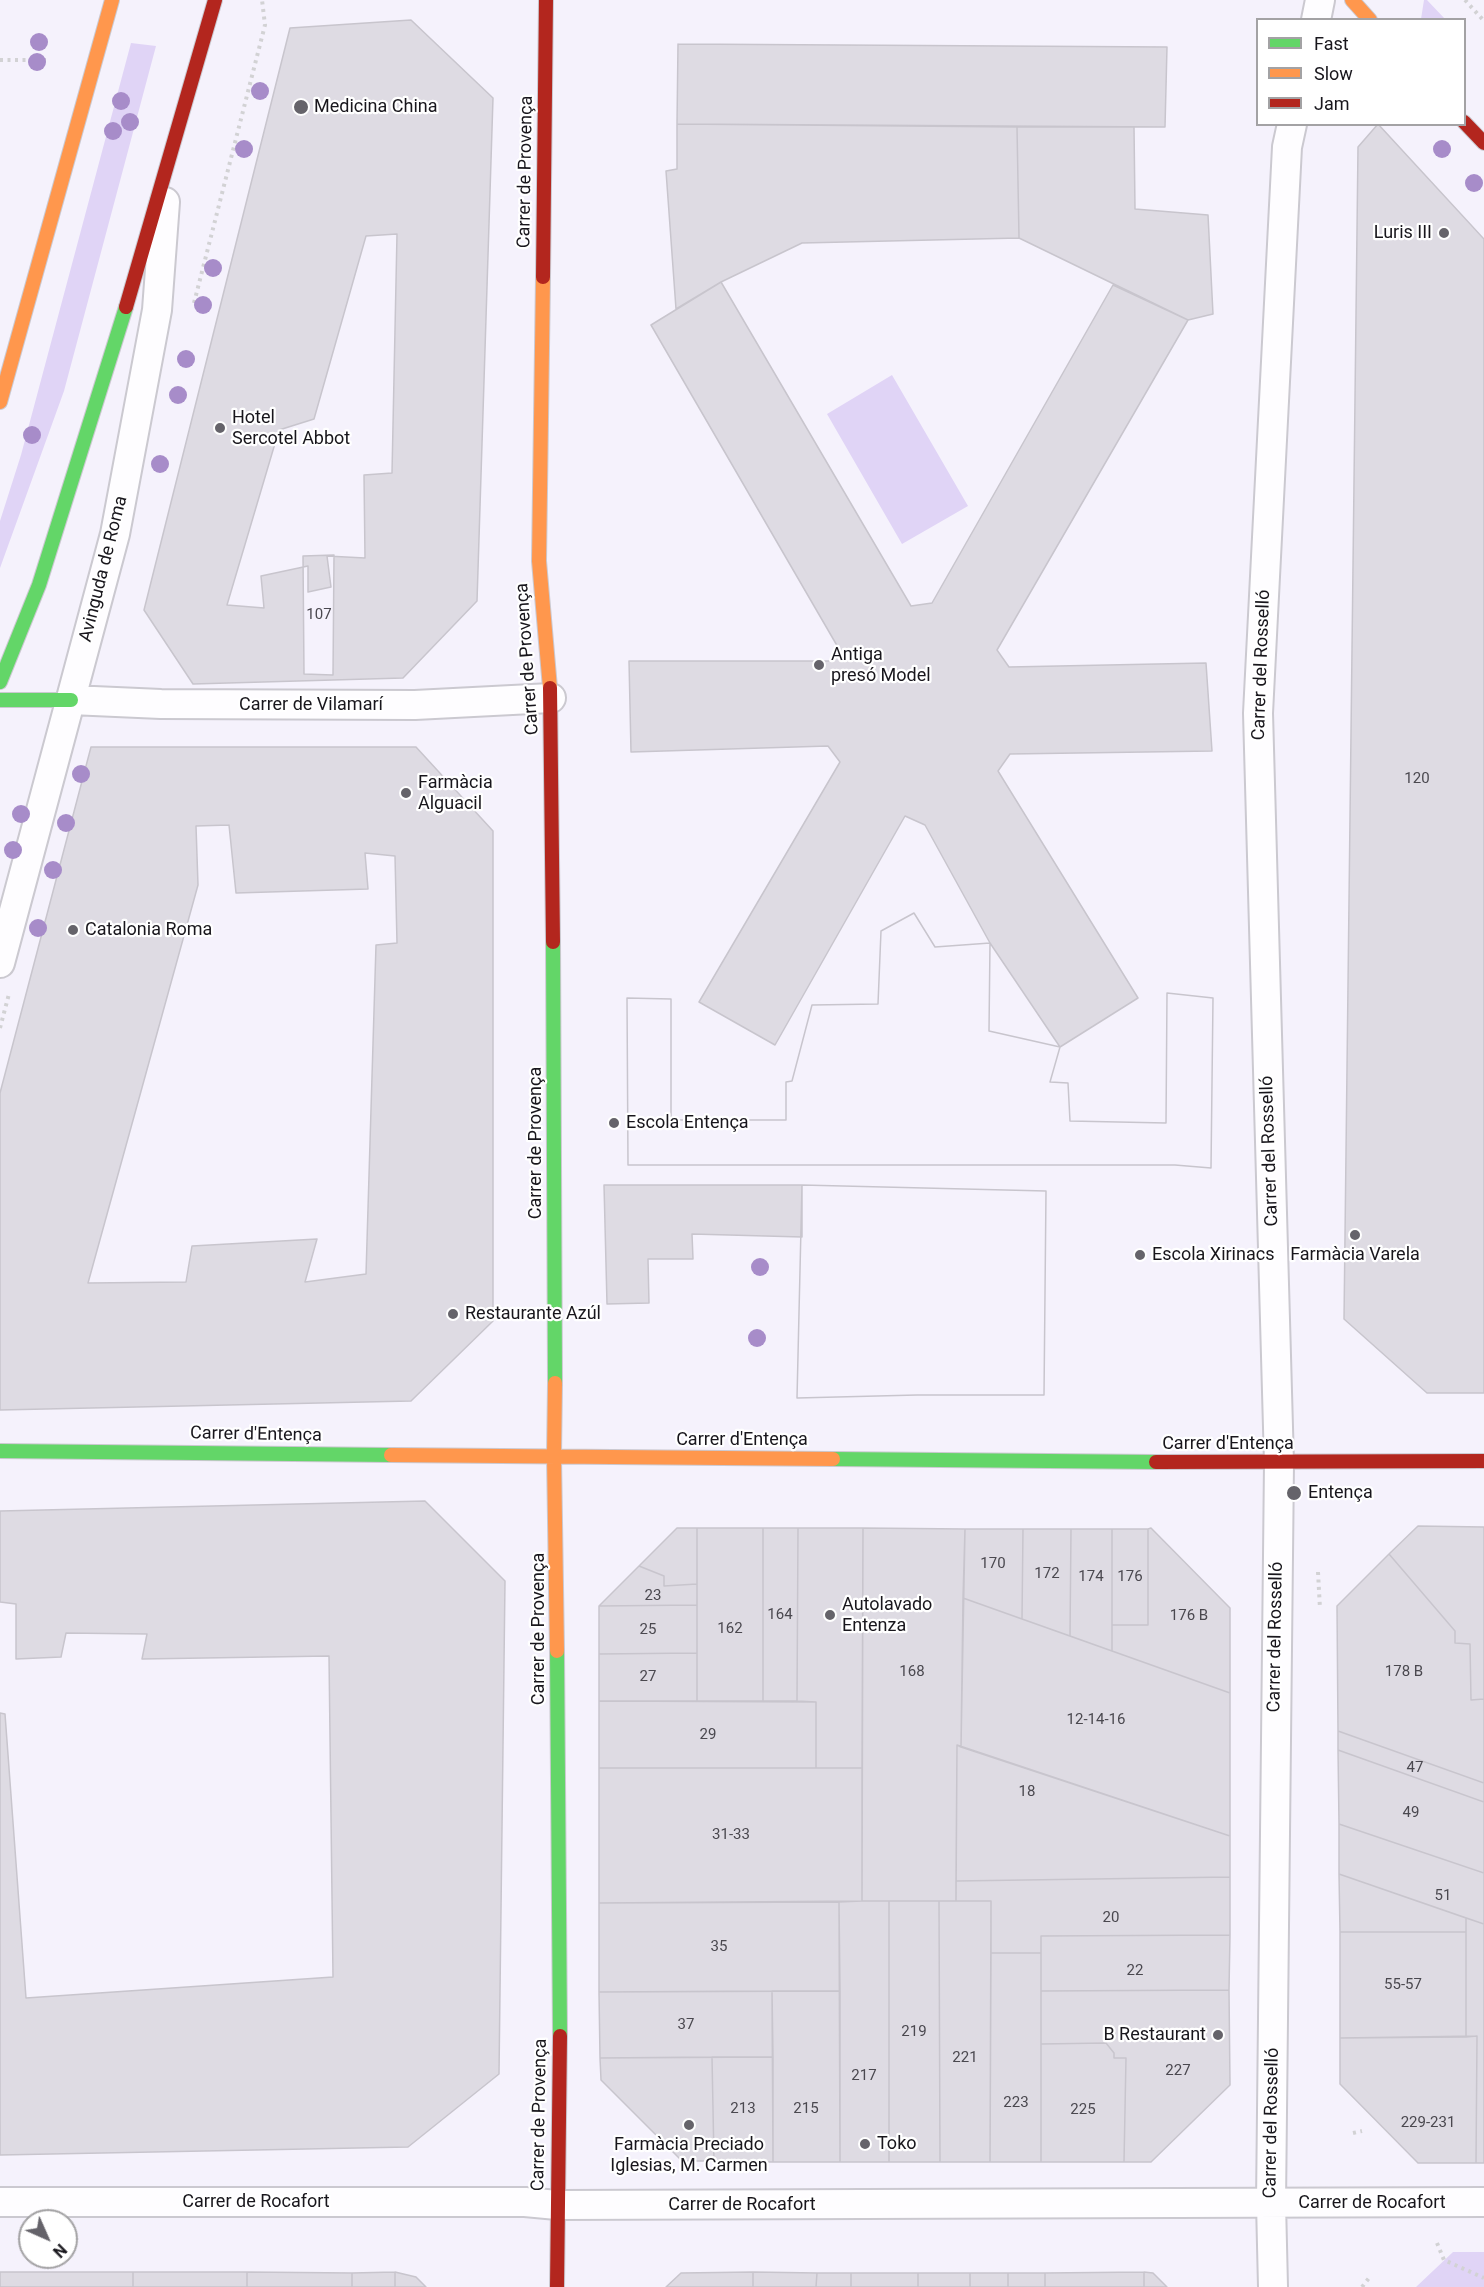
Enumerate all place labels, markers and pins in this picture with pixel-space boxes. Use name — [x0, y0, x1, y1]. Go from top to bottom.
place label: Medicina China — [314, 96, 438, 118]
marker: Medicina China — [292, 98, 310, 116]
place label: Luris III — [1374, 222, 1432, 244]
marker: Luris III — [1437, 226, 1451, 240]
place label: Hotel Sercotel Abbot — [232, 407, 350, 450]
marker: Hotel Sercotel Abbot — [213, 421, 227, 435]
place label: Antiga presó Model — [831, 644, 931, 686]
marker: Antiga presó Model — [812, 658, 826, 672]
place label: Farmàcia Alguacil — [418, 772, 493, 814]
marker: Farmàcia Alguacil — [399, 786, 413, 800]
place label: Catalonia Roma — [85, 919, 212, 941]
marker: Catalonia Roma — [66, 923, 80, 937]
place label: Escola Entença — [626, 1112, 749, 1134]
marker: Escola Entença — [607, 1116, 621, 1130]
marker: Farmàcia Varela — [1348, 1228, 1362, 1242]
place label: Escola Xirinacs — [1152, 1244, 1274, 1266]
place label: Farmàcia Varela — [1290, 1244, 1420, 1266]
marker: Escola Xirinacs — [1133, 1248, 1147, 1262]
place label: Restaurante Azúl — [465, 1303, 601, 1325]
marker: Restaurante Azúl — [446, 1307, 460, 1321]
place label: Entença — [1308, 1482, 1373, 1504]
marker: Entença — [1285, 1484, 1303, 1502]
place label: Autolavado Entenza — [842, 1594, 932, 1636]
marker: Autolavado Entenza — [823, 1608, 837, 1622]
place label: B Restaurant — [1103, 2024, 1206, 2046]
marker: B Restaurant — [1211, 2028, 1225, 2042]
marker: Farmàcia Preciado Iglesias, M. Carmen — [682, 2118, 696, 2132]
place label: Toko — [877, 2133, 917, 2155]
place label: Farmàcia Preciado Iglesias, M. Carmen — [610, 2134, 768, 2176]
marker: Toko — [858, 2137, 872, 2151]

